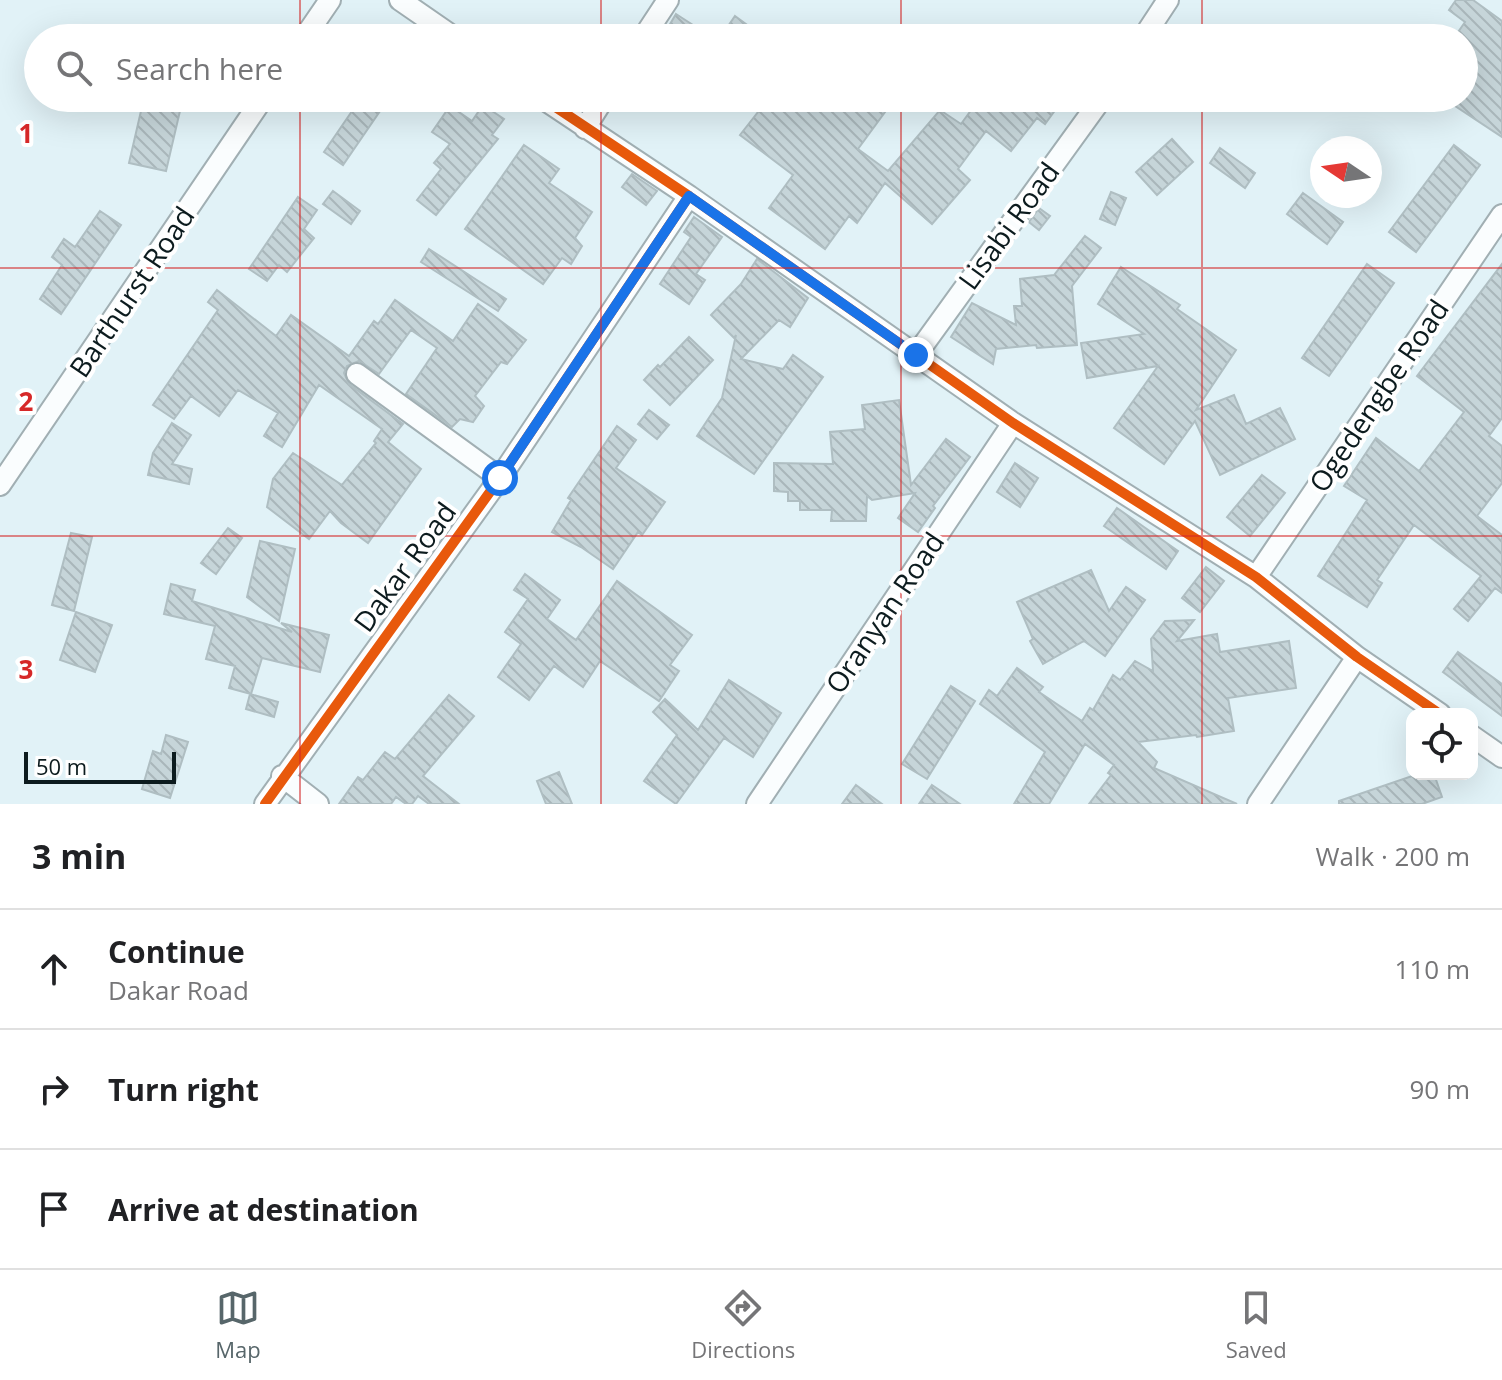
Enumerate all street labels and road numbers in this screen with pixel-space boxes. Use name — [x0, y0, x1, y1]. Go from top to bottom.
street label: Lisabi Road — [949, 154, 1067, 297]
street label: Barthurst Road — [60, 199, 202, 384]
street label: Ogedengbe Road — [1300, 292, 1457, 499]
street label: Dakar Road — [344, 494, 464, 639]
street label: Oranyan Road — [816, 524, 952, 701]

